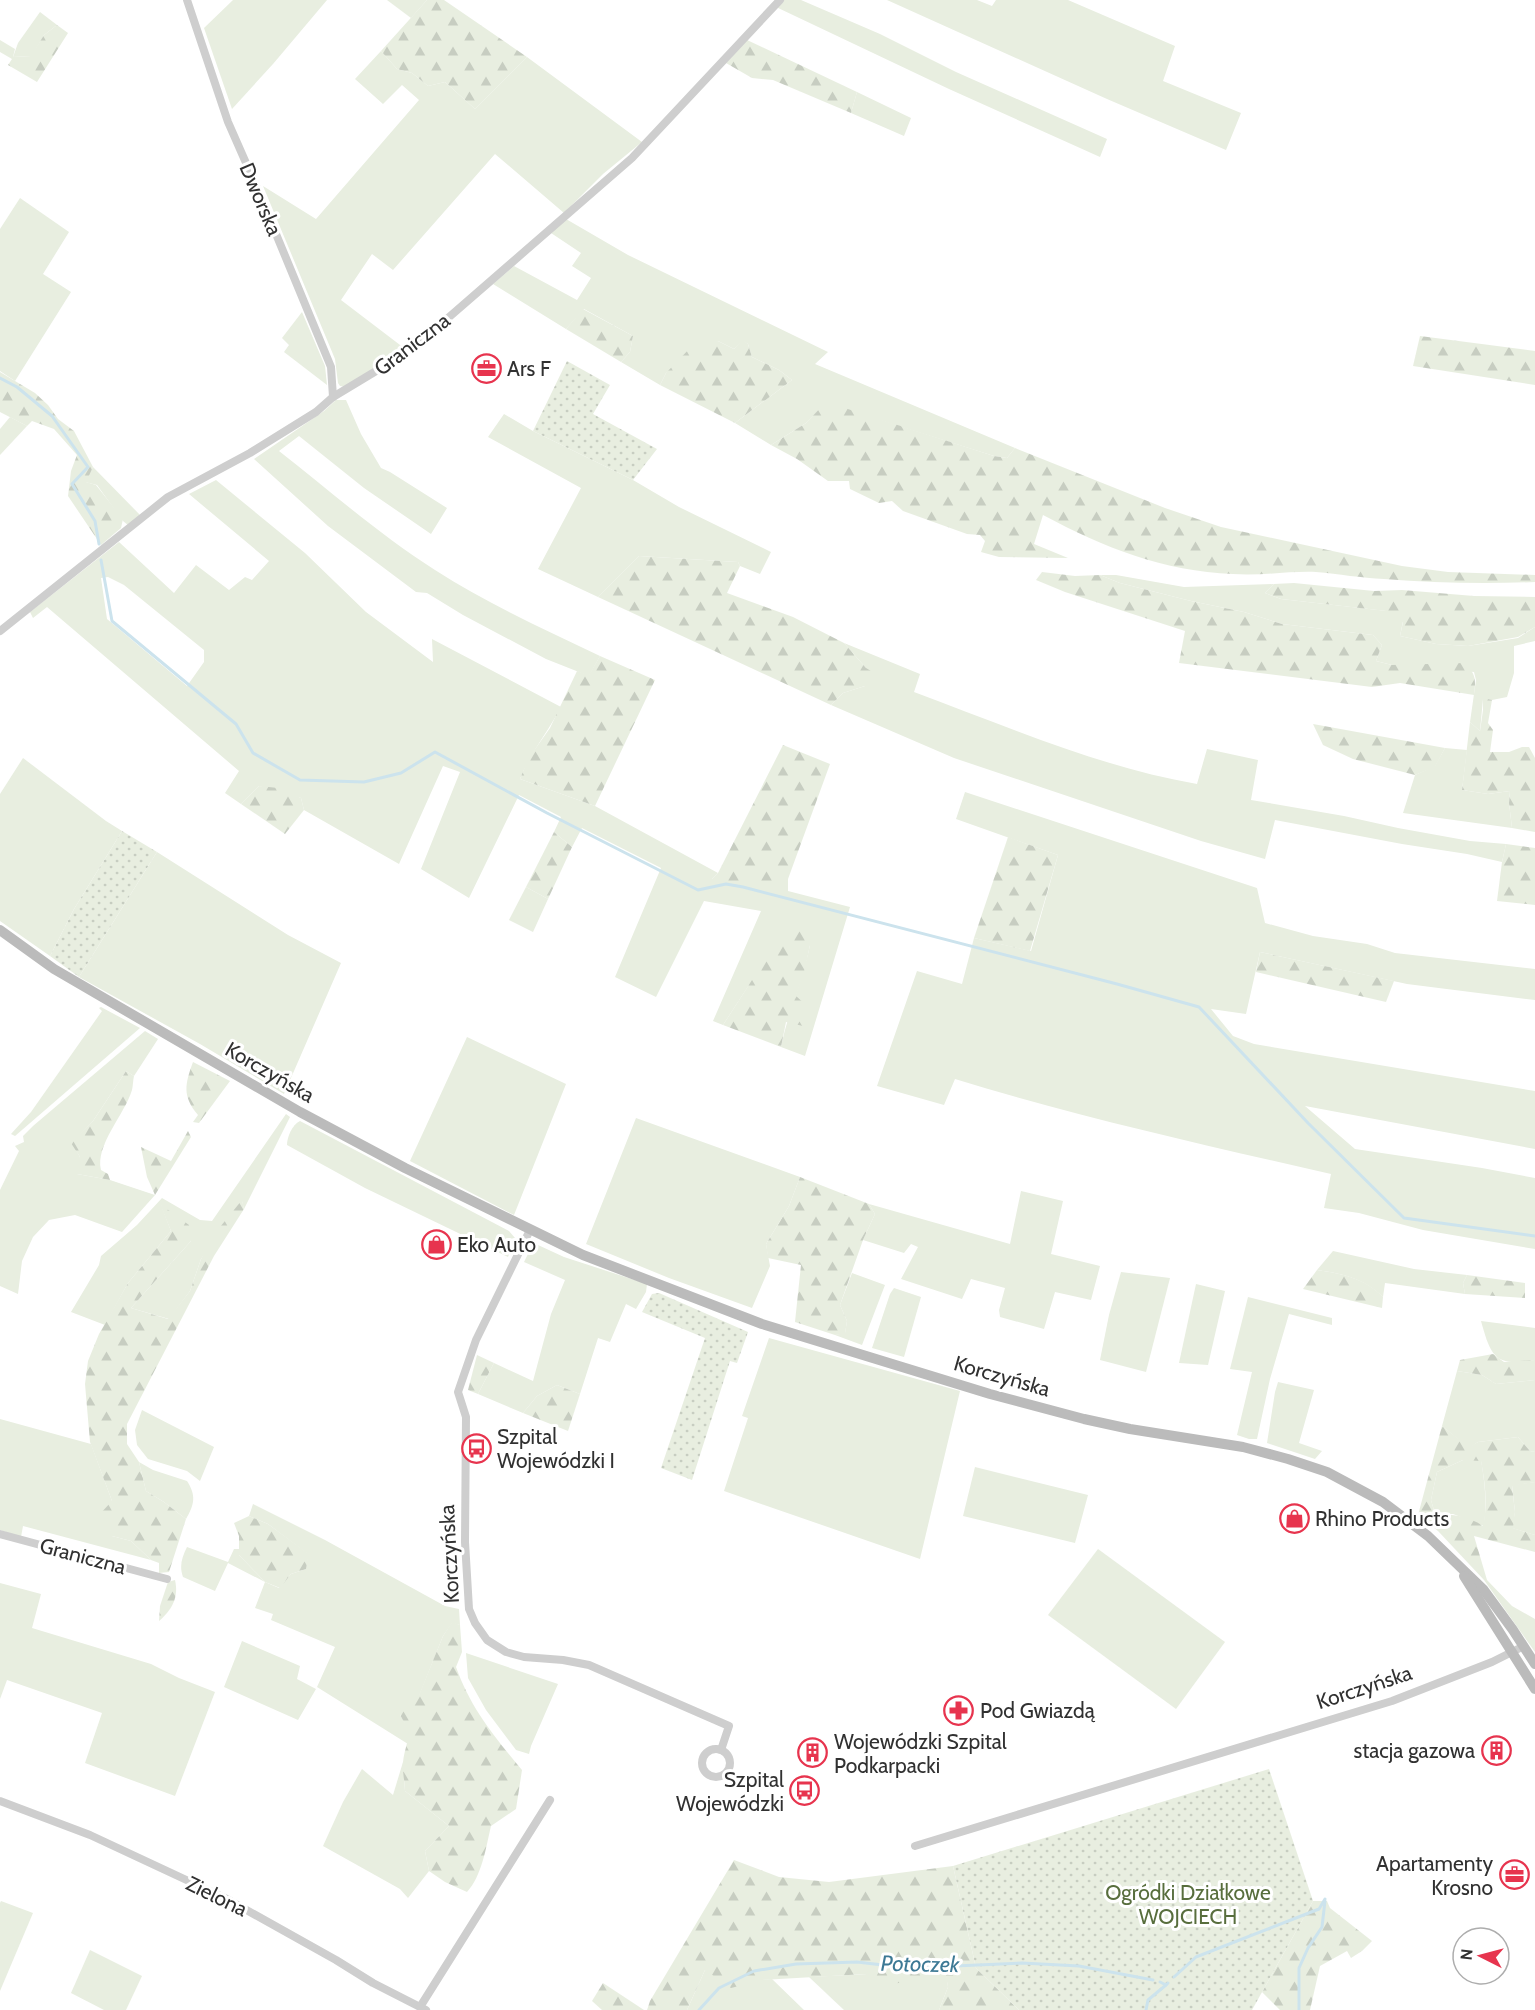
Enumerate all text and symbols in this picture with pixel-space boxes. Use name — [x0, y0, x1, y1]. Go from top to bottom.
street label: Dworska — [235, 159, 287, 239]
street label: Graniczna — [369, 308, 455, 380]
office icon: Ars F — [470, 352, 502, 384]
place label: Ars F — [507, 356, 551, 381]
street label: Korczyńska — [221, 1036, 319, 1108]
shop icon: Eko Auto — [420, 1228, 452, 1260]
place label: Eko Auto — [457, 1232, 536, 1257]
street label: Korczyńska — [951, 1350, 1053, 1402]
place label: Szpital Wojewódzki I — [497, 1424, 615, 1474]
bus stop icon: Szpital Wojewódzki I — [460, 1432, 492, 1464]
shop icon: Rhino Products — [1278, 1502, 1310, 1534]
street label: Korczyńska — [434, 1504, 464, 1604]
place label: Rhino Products — [1315, 1506, 1449, 1531]
street label: Graniczna — [37, 1533, 129, 1579]
street label: Korczyńska — [1313, 1660, 1415, 1714]
pharmacy icon: Pod Gwiazdą — [943, 1694, 975, 1726]
place label: Pod Gwiazdą — [980, 1698, 1096, 1723]
place label: Wojewódzki Szpital Podkarpacki — [834, 1729, 1007, 1778]
building icon: stacja gazowa — [1480, 1734, 1512, 1766]
building icon: Wojewódzki Szpital Podkarpacki — [797, 1737, 829, 1769]
place label: stacja gazowa — [1353, 1738, 1475, 1764]
place label: Szpital Wojewódzki — [676, 1767, 784, 1817]
bus stop icon: Szpital Wojewódzki — [789, 1775, 821, 1807]
place label: Apartamenty Krosno — [1376, 1851, 1493, 1900]
office icon: Apartamenty Krosno — [1498, 1859, 1530, 1891]
street label: Zielona — [182, 1871, 252, 1921]
park label: Ogródki Działkowe WOJCIECH — [1105, 1880, 1271, 1929]
north arrow — [1451, 1926, 1511, 1986]
text: N — [1457, 1948, 1477, 1961]
water label: Potoczek — [880, 1950, 960, 1978]

